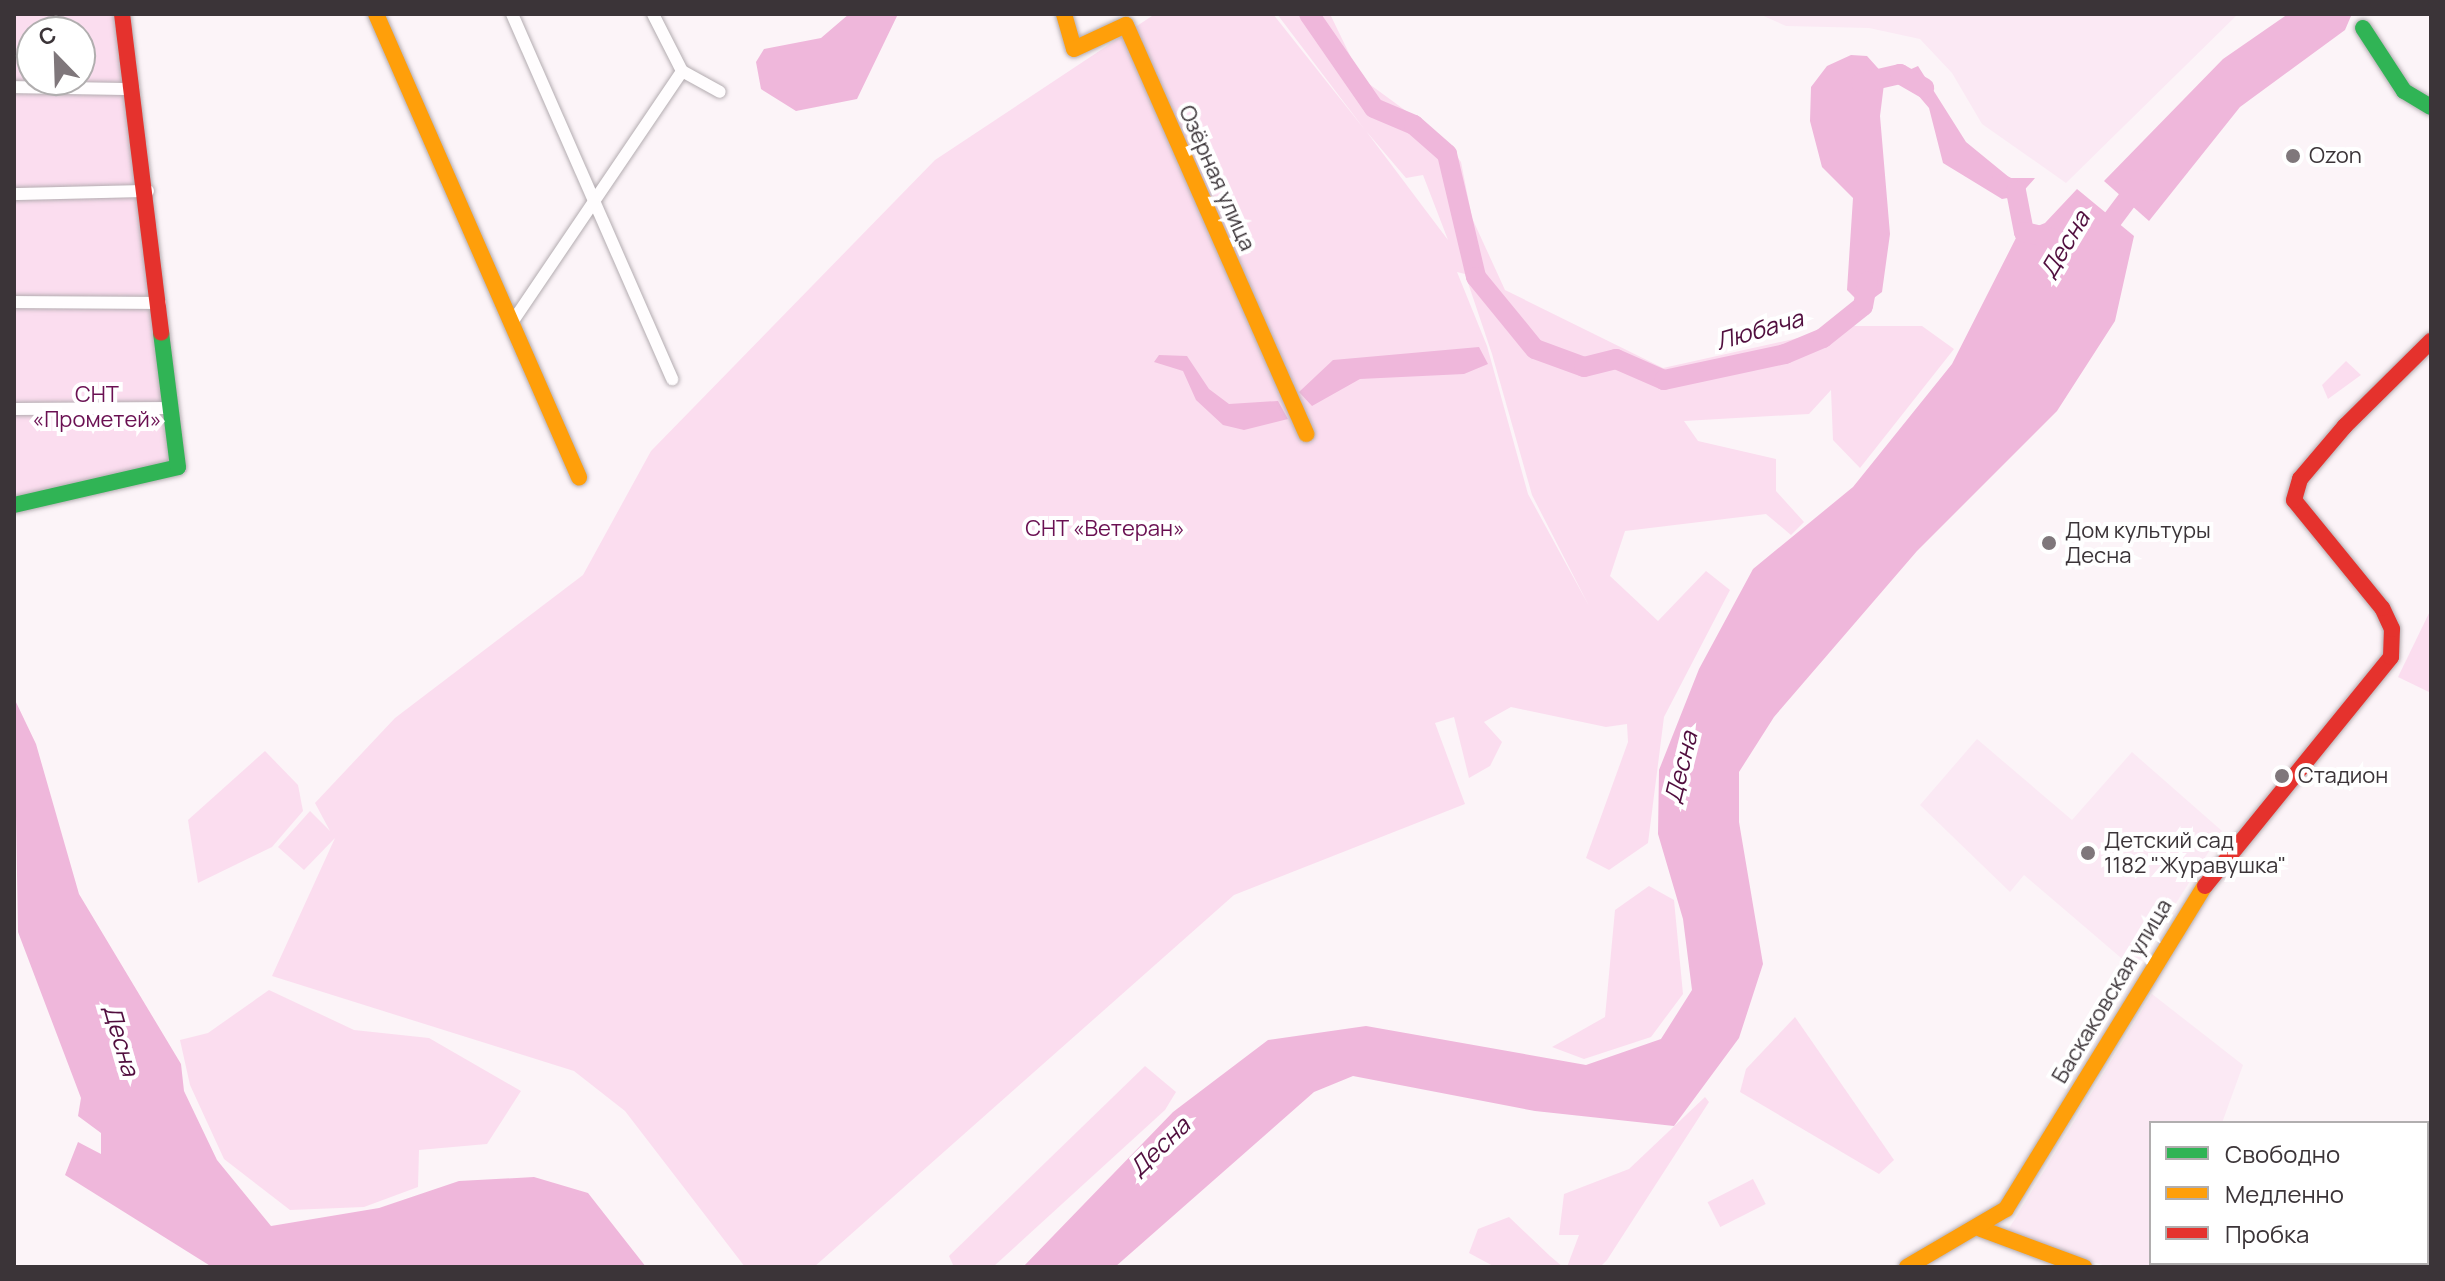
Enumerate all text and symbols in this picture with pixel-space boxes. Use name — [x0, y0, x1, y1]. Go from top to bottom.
north arrow — [16, 16, 96, 96]
text: С — [34, 19, 61, 53]
street label: Озёрная улица — [1173, 101, 1261, 255]
place label: Ozon — [2309, 143, 2362, 169]
marker: Ozon — [2284, 147, 2302, 165]
water label: Десна — [2033, 205, 2095, 283]
water label: Любача — [1712, 303, 1806, 355]
park label: СНТ «Прометей» — [32, 381, 162, 432]
park label: СНТ «Ветеран» — [1025, 516, 1185, 542]
place label: Дом культуры Десна — [2065, 517, 2211, 568]
marker: Дом культуры Десна — [2040, 534, 2058, 552]
water label: Десна — [1657, 728, 1703, 806]
place label: Стадион — [2298, 763, 2388, 789]
marker: Стадион — [2273, 767, 2291, 785]
place label: Детский сад 1182 "Журавушка" — [2104, 827, 2286, 878]
marker: Детский сад 1182 "Журавушка" — [2079, 844, 2097, 862]
street label: Баскаковская улица — [2047, 894, 2177, 1088]
water label: Десна — [98, 1001, 146, 1079]
water label: Десна — [1123, 1110, 1195, 1182]
legend — [2149, 1121, 2429, 1265]
text: Свободно — [2225, 1137, 2340, 1170]
text: Медленно — [2225, 1177, 2344, 1210]
text: Пробка — [2225, 1217, 2309, 1250]

